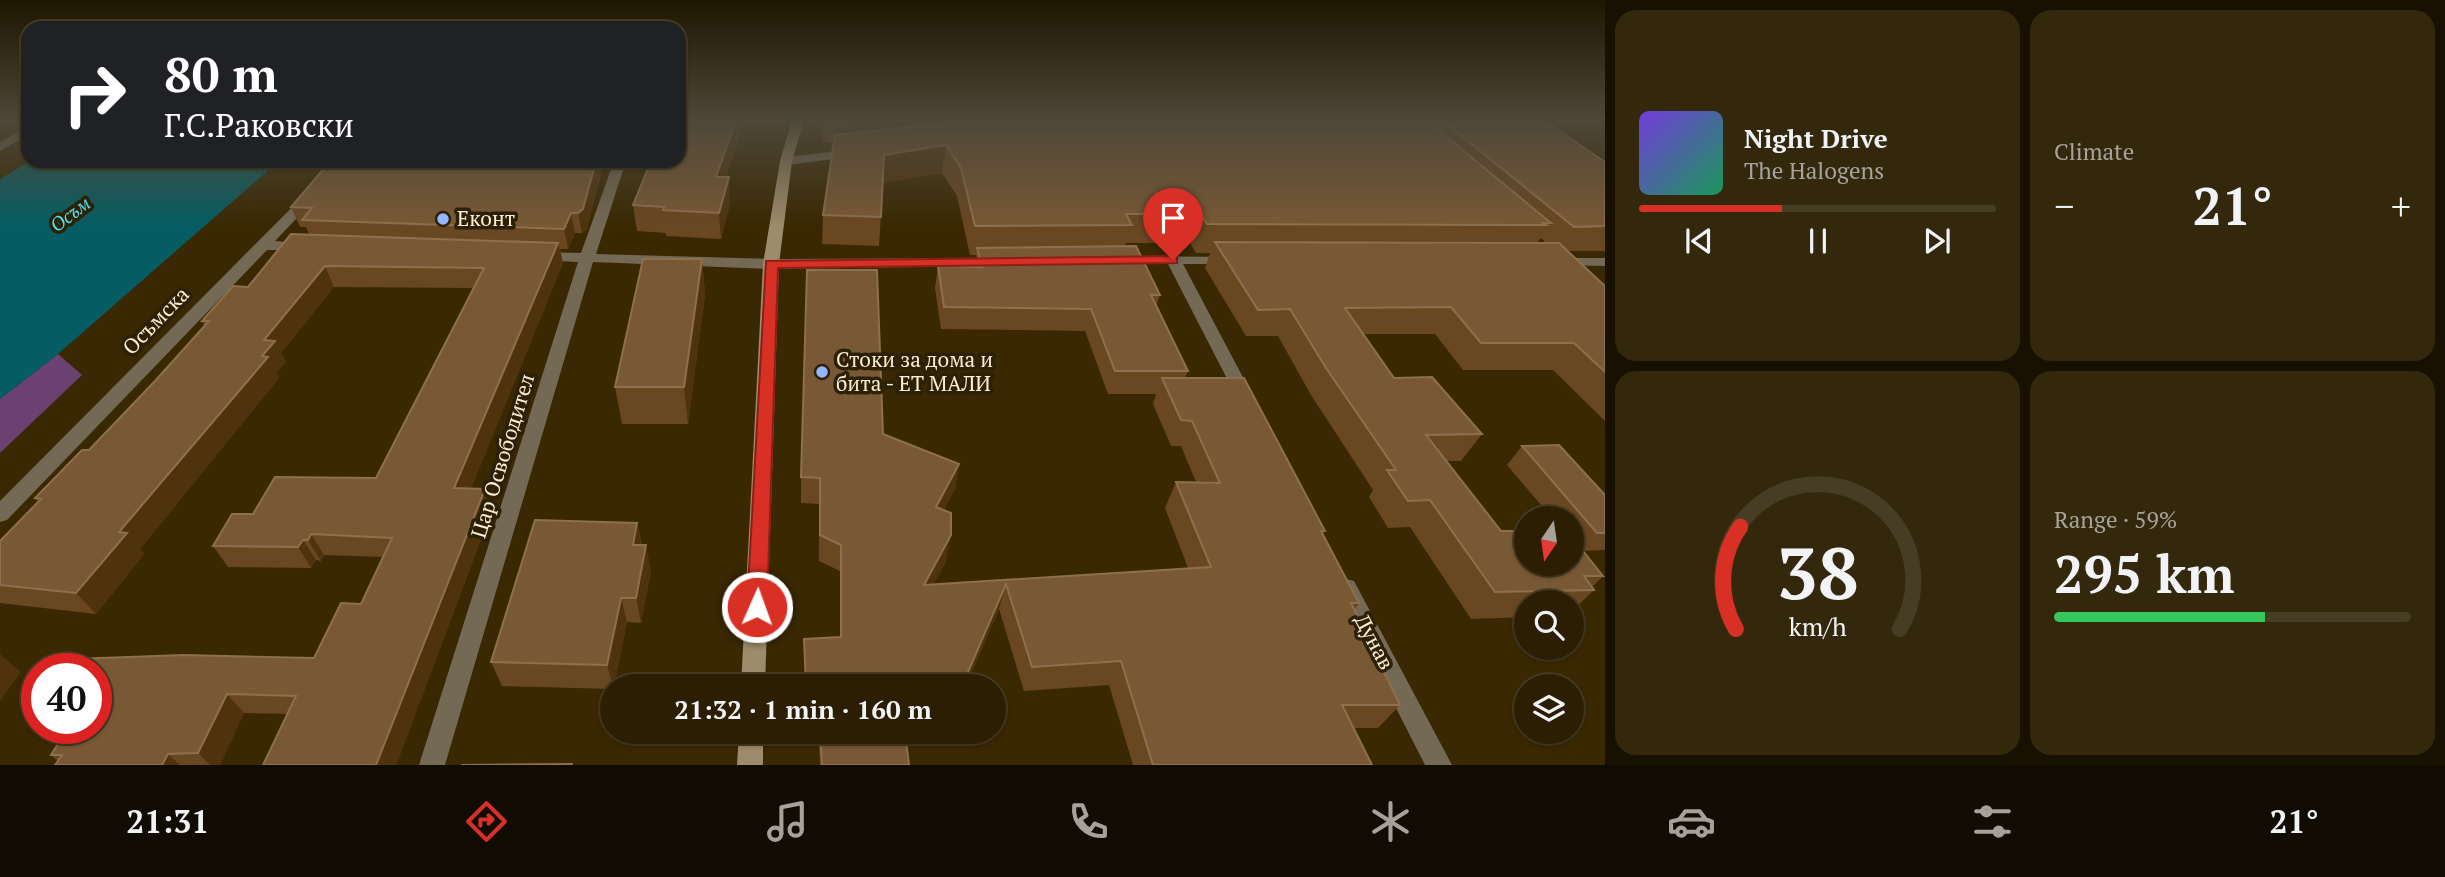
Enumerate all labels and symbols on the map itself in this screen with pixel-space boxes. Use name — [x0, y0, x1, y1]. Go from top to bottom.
pin — [1143, 188, 1203, 260]
water label: Осъм — [44, 190, 95, 237]
place label: Еконт — [457, 204, 515, 232]
marker: Еконт — [435, 211, 451, 227]
street label: Осъмска — [116, 280, 195, 360]
place label: Стоки за дома и бита - ЕТ МАЛИ — [836, 345, 993, 397]
marker: Стоки за дома и бита - ЕТ МАЛИ — [814, 364, 830, 380]
street label: Цар Освободител — [464, 370, 540, 541]
north arrow — [1514, 506, 1584, 576]
position arrow — [720, 570, 794, 644]
street label: Дунав — [1349, 609, 1401, 674]
speed limit sign: 40 — [21, 653, 112, 744]

